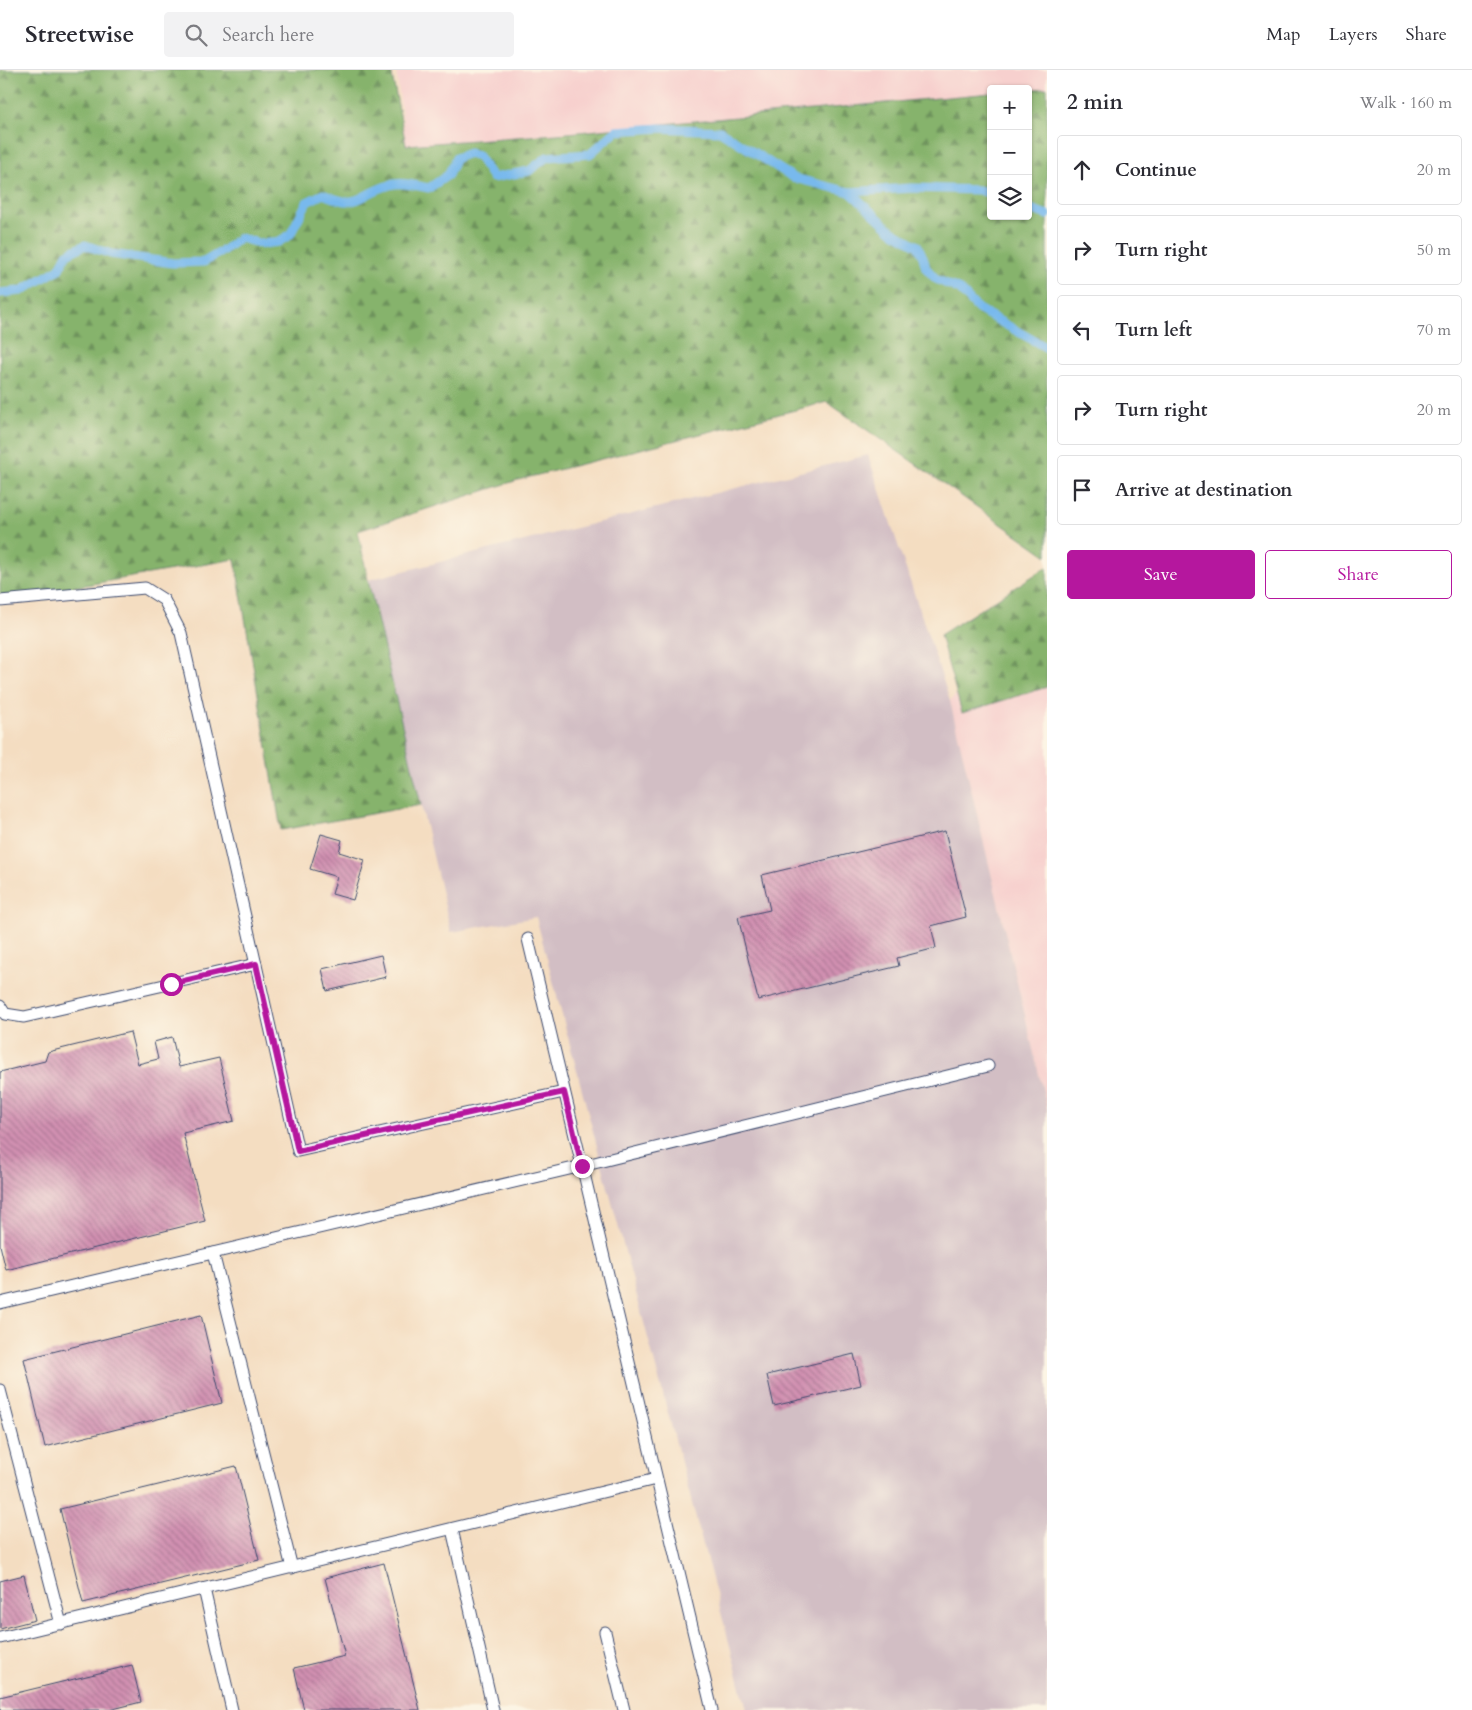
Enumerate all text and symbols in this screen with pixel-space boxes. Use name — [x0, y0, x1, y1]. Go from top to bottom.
search box — [164, 12, 514, 57]
text: Streetwise — [25, 18, 134, 51]
icon: search — [182, 21, 210, 49]
text: Search here — [222, 22, 314, 48]
text: Map — [1266, 22, 1301, 47]
text: Layers — [1329, 22, 1378, 47]
text: Share — [1406, 22, 1447, 47]
map controls — [987, 85, 1032, 220]
button: + — [987, 85, 1032, 130]
text: 2 min — [1067, 88, 1123, 117]
text: Walk · 160 m — [1360, 92, 1452, 114]
button: − — [987, 130, 1032, 175]
icon: ahead — [1068, 156, 1096, 184]
text: Continue — [1115, 157, 1197, 183]
text: 20 m — [1417, 159, 1451, 181]
button: layers — [987, 175, 1032, 220]
icon: right — [1068, 236, 1096, 264]
text: Turn right — [1115, 237, 1207, 263]
text: 50 m — [1417, 239, 1451, 261]
icon: left — [1068, 316, 1096, 344]
text: Turn left — [1115, 317, 1192, 343]
text: 70 m — [1417, 319, 1451, 341]
icon: right — [1068, 396, 1096, 424]
text: Turn right — [1115, 397, 1207, 423]
text: 20 m — [1417, 399, 1451, 421]
icon: arrive — [1068, 476, 1096, 504]
text: Arrive at destination — [1115, 477, 1292, 503]
button: Save — [1067, 550, 1255, 599]
button: Share — [1265, 550, 1452, 599]
route start — [160, 973, 183, 996]
route end — [571, 1155, 594, 1178]

